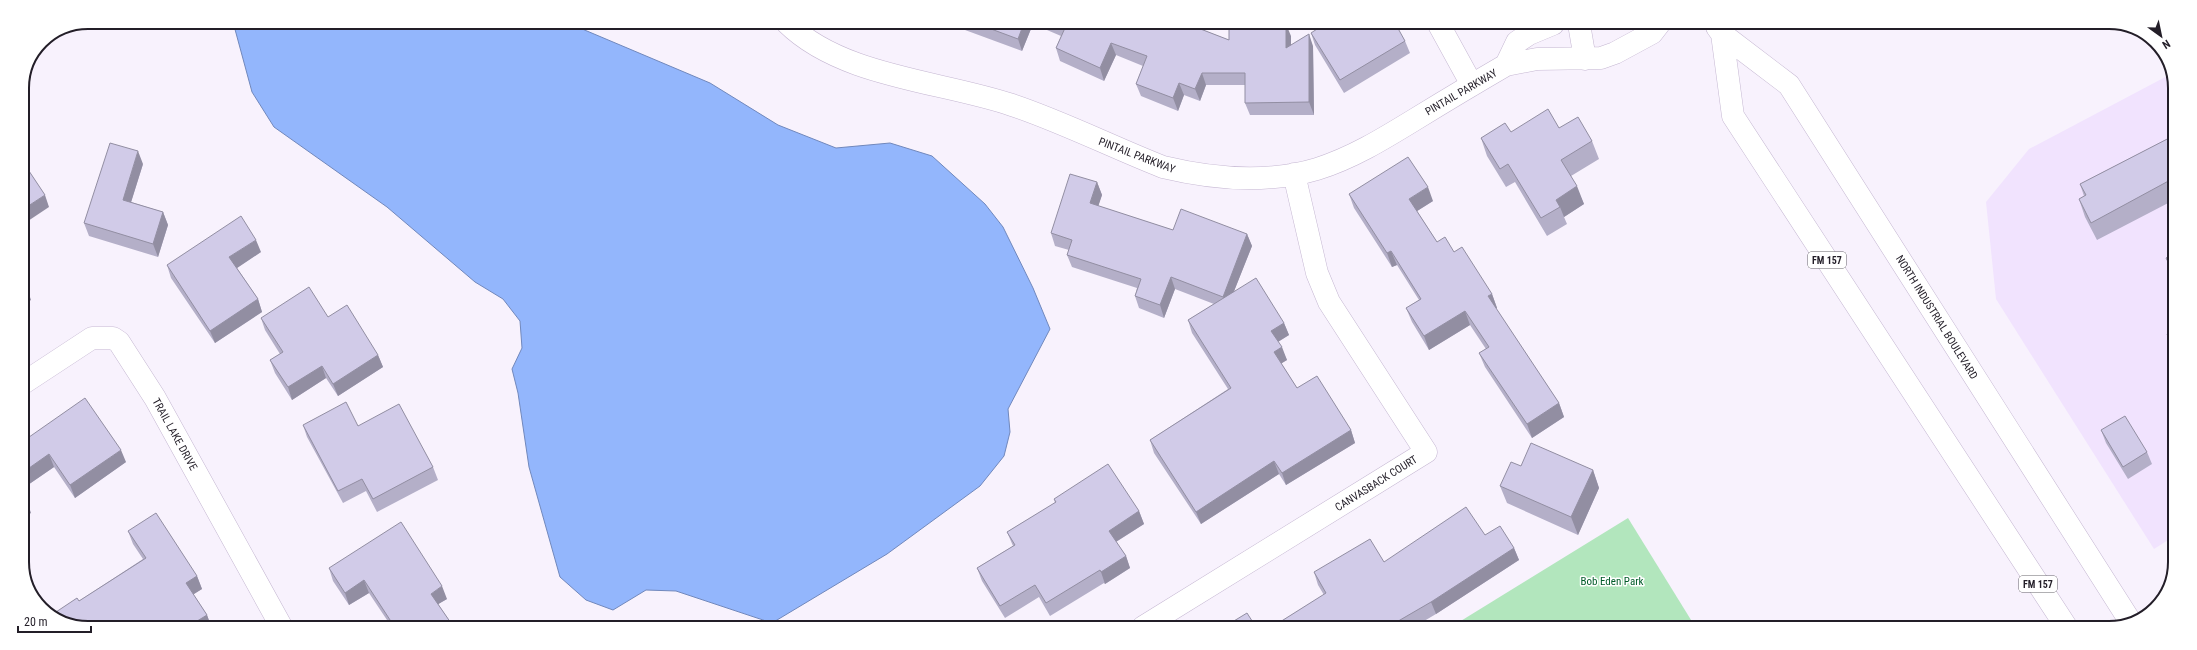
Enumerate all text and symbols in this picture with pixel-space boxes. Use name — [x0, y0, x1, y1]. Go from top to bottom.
north arrow — [2141, 16, 2181, 56]
text: N — [2160, 37, 2173, 51]
street label: PINTAIL PARKWAY — [1423, 66, 1500, 118]
street label: PINTAIL PARKWAY — [1097, 135, 1177, 176]
road number: FM 157 — [1808, 252, 1846, 268]
street label: NORTH INDUSTRIAL BOULEVARD — [1893, 253, 1980, 382]
street label: TRAIL LAKE DRIVE — [149, 396, 200, 473]
street label: CANVASBACK COURT — [1333, 453, 1420, 514]
park label: Bob Eden Park — [1581, 575, 1643, 588]
road number: FM 157 — [2019, 576, 2057, 592]
scale bar — [18, 608, 91, 634]
text: 20 m — [24, 615, 48, 629]

